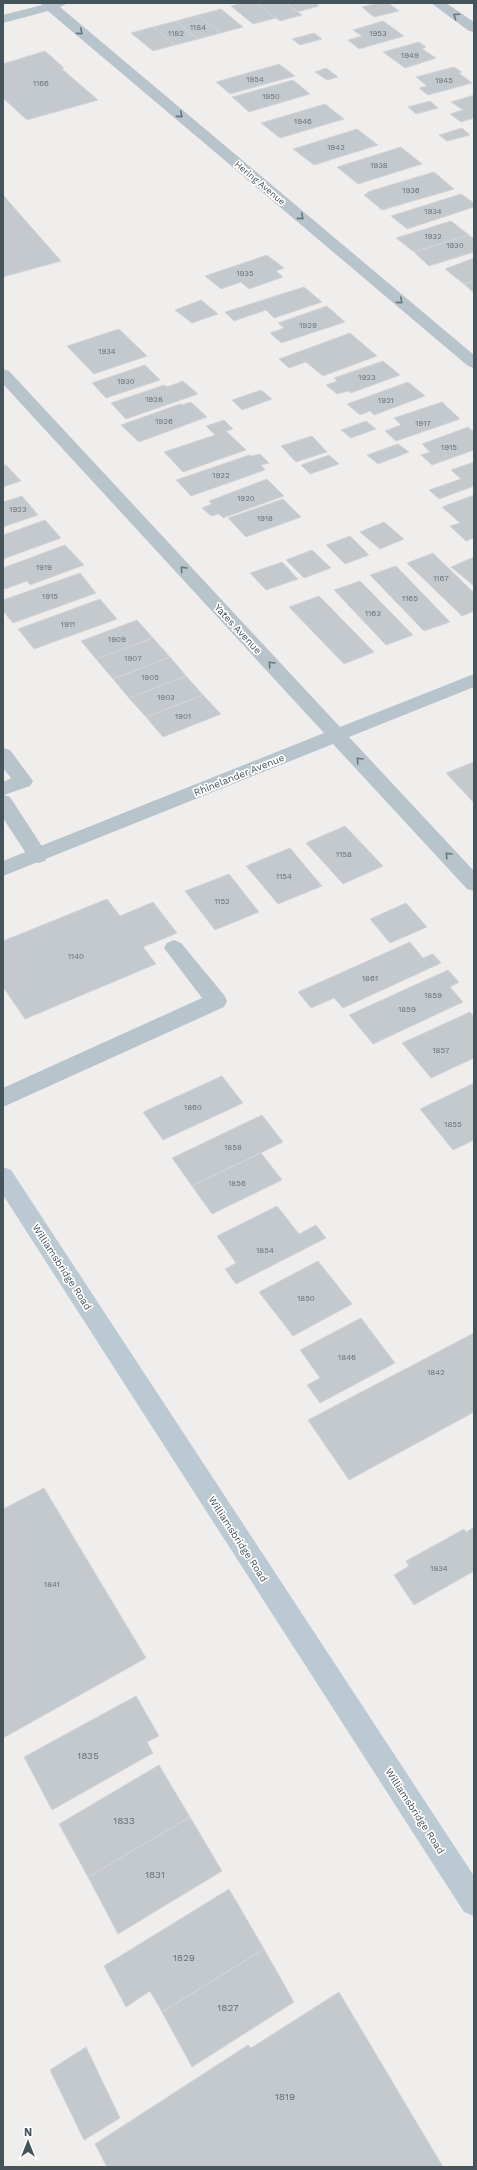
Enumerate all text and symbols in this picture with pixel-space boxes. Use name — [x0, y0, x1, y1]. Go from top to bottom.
one-way arrow — [453, 14, 460, 21]
house number: 1184 — [190, 23, 206, 32]
one-way arrow — [76, 27, 83, 34]
house number: 1182 — [168, 29, 184, 38]
house number: 1953 — [369, 29, 387, 38]
house number: 1949 — [401, 51, 419, 60]
house number: 1954 — [246, 75, 264, 84]
house number: 1945 — [435, 76, 453, 85]
house number: 1166 — [33, 79, 49, 88]
house number: 1950 — [262, 92, 280, 101]
one-way arrow — [175, 111, 183, 118]
house number: 1946 — [294, 117, 312, 126]
house number: 1942 — [327, 143, 345, 152]
street label: Hering Avenue — [233, 159, 287, 207]
house number: 1938 — [370, 161, 388, 170]
house number: 1936 — [402, 186, 420, 195]
house number: 1934 — [424, 207, 442, 216]
one-way arrow — [296, 213, 303, 220]
house number: 1932 — [424, 232, 442, 241]
house number: 1930 — [446, 241, 464, 250]
house number: 1935 — [236, 269, 254, 278]
one-way arrow — [395, 296, 403, 303]
house number: 1929 — [299, 321, 317, 330]
house number: 1934 — [98, 347, 116, 356]
house number: 1923 — [358, 373, 376, 382]
house number: 1930 — [117, 377, 135, 386]
house number: 1928 — [145, 395, 163, 404]
house number: 1921 — [378, 396, 394, 405]
house number: 1926 — [155, 417, 173, 426]
house number: 1917 — [415, 419, 431, 428]
house number: 1915 — [441, 443, 457, 452]
house number: 1922 — [212, 471, 230, 480]
house number: 1920 — [237, 494, 255, 503]
house number: 1923 — [9, 505, 27, 514]
house number: 1918 — [257, 514, 273, 523]
house number: 1919 — [36, 563, 52, 572]
one-way arrow — [181, 566, 188, 573]
house number: 1167 — [433, 574, 449, 583]
house number: 1915 — [42, 592, 58, 601]
house number: 1165 — [402, 594, 418, 603]
street label: Yates Avenue — [212, 602, 264, 656]
house number: 1163 — [365, 609, 381, 618]
house number: 1911 — [61, 620, 75, 629]
house number: 1909 — [108, 635, 126, 644]
house number: 1907 — [124, 654, 142, 663]
one-way arrow — [268, 661, 276, 669]
house number: 1905 — [141, 673, 159, 682]
house number: 1903 — [157, 693, 175, 702]
house number: 1901 — [175, 712, 191, 721]
street label: Rhinelander Avenue — [192, 752, 286, 798]
one-way arrow — [357, 757, 364, 764]
house number: 1158 — [336, 850, 352, 859]
one-way arrow — [445, 852, 452, 860]
house number: 1154 — [276, 872, 292, 881]
house number: 1152 — [214, 897, 230, 906]
house number: 1140 — [68, 952, 84, 961]
house number: 1861 — [362, 974, 378, 983]
house number: 1859 — [424, 991, 442, 1000]
house number: 1859 — [398, 1005, 416, 1014]
house number: 1857 — [432, 1046, 450, 1055]
house number: 1860 — [184, 1103, 202, 1112]
house number: 1855 — [444, 1120, 462, 1129]
house number: 1858 — [224, 1143, 242, 1152]
house number: 1856 — [228, 1179, 246, 1188]
street label: Williamsbridge Road — [30, 1222, 94, 1312]
house number: 1854 — [256, 1246, 274, 1255]
house number: 1850 — [297, 1294, 315, 1303]
house number: 1846 — [338, 1353, 356, 1362]
house number: 1842 — [427, 1368, 445, 1377]
street label: Williamsbridge Road — [206, 1494, 270, 1584]
house number: 1834 — [430, 1564, 448, 1573]
house number: 1841 — [44, 1580, 60, 1589]
house number: 1835 — [77, 1750, 99, 1761]
street label: Williamsbridge Road — [383, 1766, 447, 1856]
house number: 1833 — [113, 1815, 135, 1826]
house number: 1831 — [145, 1869, 165, 1880]
house number: 1829 — [173, 1952, 195, 1963]
house number: 1827 — [217, 2002, 239, 2013]
house number: 1819 — [275, 2091, 295, 2102]
north arrow — [8, 2122, 48, 2162]
text: N — [24, 2126, 32, 2139]

